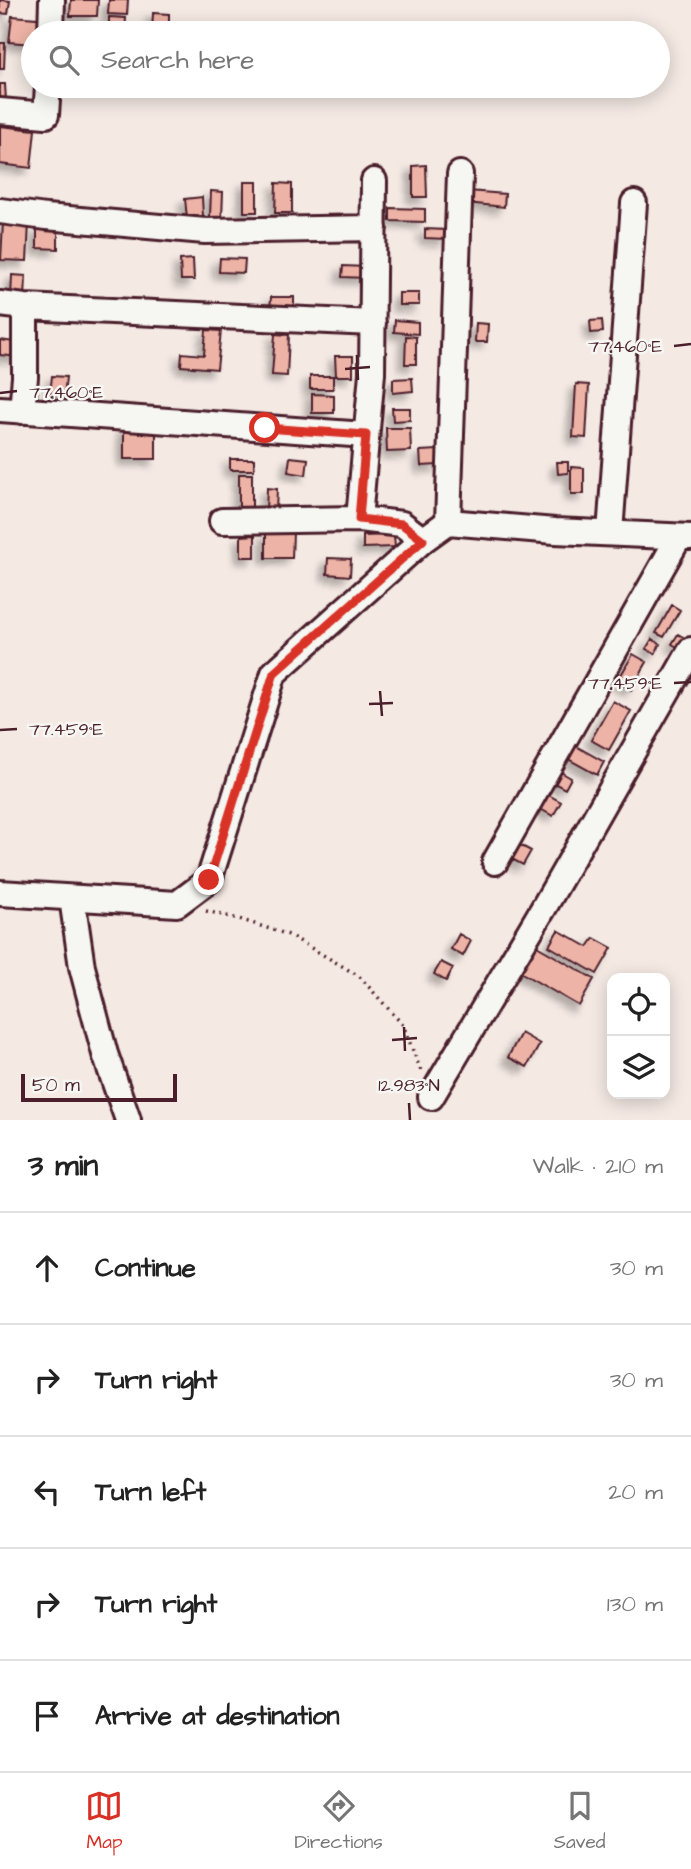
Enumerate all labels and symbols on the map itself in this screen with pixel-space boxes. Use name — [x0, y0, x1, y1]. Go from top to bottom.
text: 77.460°E — [588, 334, 662, 359]
text: 77.460°E — [29, 380, 103, 405]
route start — [249, 412, 280, 443]
text: 77.459°E — [588, 671, 663, 696]
text: 77.459°E — [29, 717, 104, 742]
route end — [193, 864, 224, 895]
scale bar — [21, 1071, 177, 1103]
text: 12.983°N — [378, 1073, 440, 1098]

